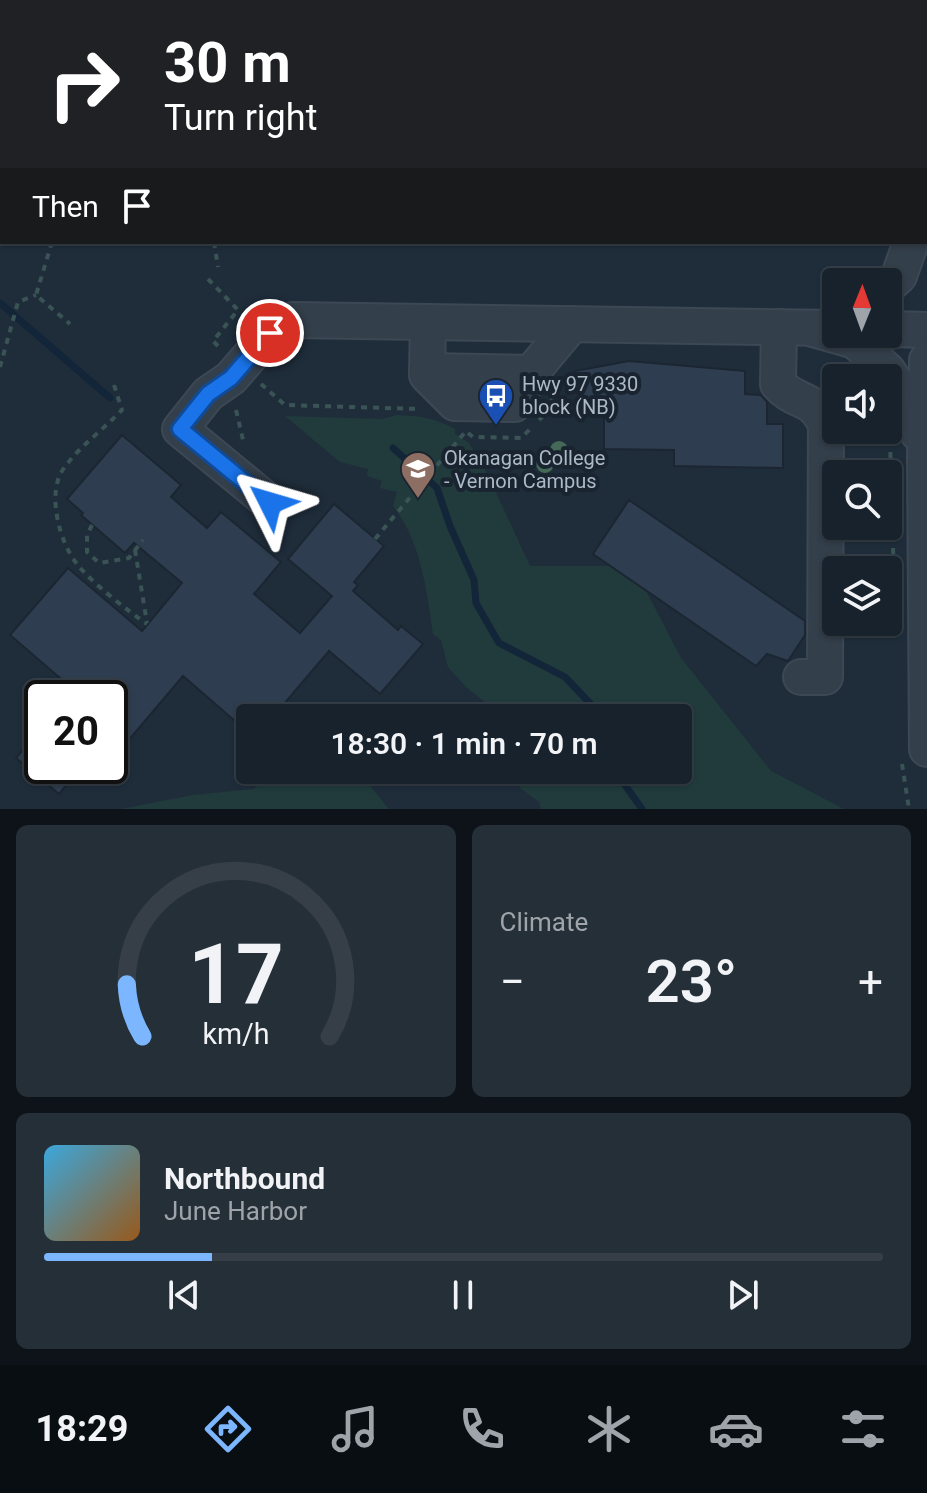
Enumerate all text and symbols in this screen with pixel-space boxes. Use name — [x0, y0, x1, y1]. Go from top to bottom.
text: 30 m — [164, 30, 291, 96]
icon: right — [32, 32, 136, 136]
text: Turn right — [164, 97, 317, 139]
icon: arrive — [115, 184, 159, 228]
text: Then — [32, 189, 99, 224]
north arrow — [822, 268, 902, 348]
map controls — [822, 268, 902, 636]
pin — [236, 299, 304, 367]
icon: arrive — [248, 311, 292, 355]
button: sound — [822, 364, 902, 444]
place label: Hwy 97 9330 block (NB) — [522, 372, 638, 419]
bus stop icon: Hwy 97 9330 block (NB) — [477, 377, 515, 427]
place label: Okanagan College - Vernon Campus — [444, 446, 605, 493]
school or university icon: Okanagan College - Vernon Campus — [399, 450, 437, 500]
button: search — [822, 460, 902, 540]
position arrow — [228, 461, 312, 545]
button: layers — [822, 556, 902, 636]
speed limit sign: 20 — [24, 680, 128, 784]
text: 18:30 · 1 min · 70 m — [330, 726, 598, 761]
text: Climate — [500, 907, 588, 937]
text: 17 — [188, 926, 283, 1023]
text: 23° — [645, 946, 737, 1017]
text: − — [500, 956, 525, 1008]
text: + — [858, 956, 883, 1008]
text: km/h — [202, 1017, 269, 1051]
text: Northbound — [164, 1161, 325, 1196]
text: June Harbor — [164, 1196, 307, 1226]
icon: previous — [162, 1273, 206, 1317]
icon: pause — [441, 1273, 485, 1317]
icon: next — [721, 1273, 765, 1317]
icon: directions — [200, 1401, 256, 1457]
icon: music — [327, 1401, 383, 1457]
icon: phone — [454, 1401, 510, 1457]
icon: climate — [581, 1401, 637, 1457]
icon: car — [708, 1401, 764, 1457]
icon: filters — [835, 1401, 891, 1457]
text: 18:29 — [36, 1408, 128, 1450]

